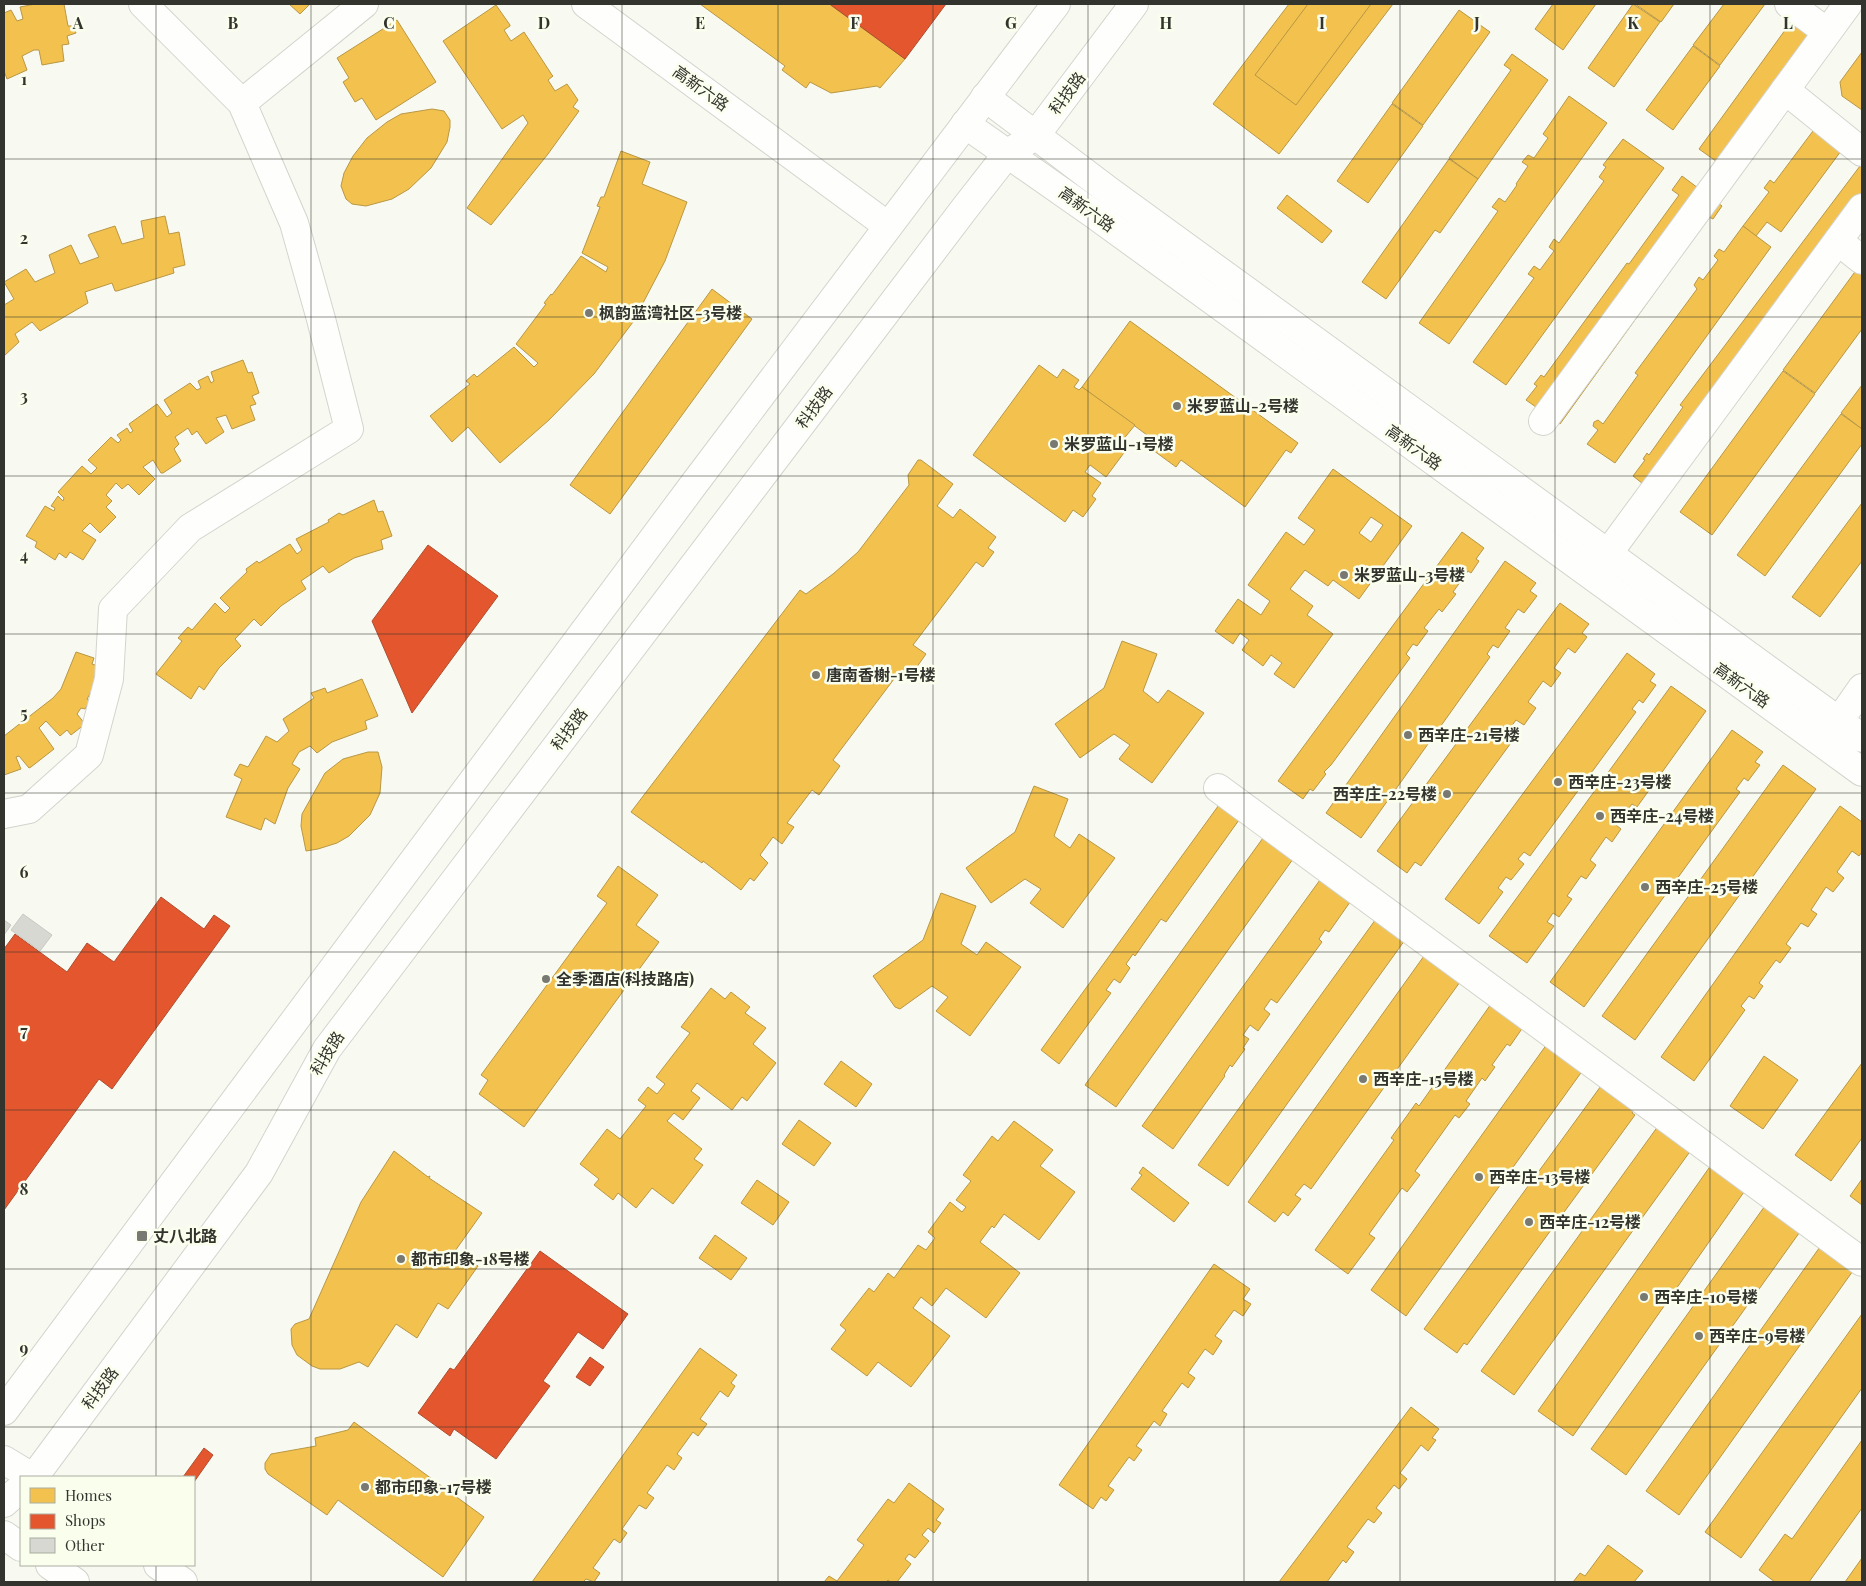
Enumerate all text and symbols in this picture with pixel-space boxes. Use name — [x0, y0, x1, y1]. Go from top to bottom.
text: A — [72, 12, 84, 33]
text: B — [228, 12, 239, 33]
text: C — [383, 12, 395, 33]
text: D — [538, 12, 550, 33]
text: E — [695, 12, 705, 33]
text: F — [850, 12, 860, 33]
text: G — [1005, 12, 1017, 33]
text: H — [1160, 12, 1173, 33]
text: I — [1319, 12, 1325, 33]
text: J — [1473, 12, 1480, 33]
text: K — [1627, 12, 1639, 33]
text: L — [1783, 12, 1793, 33]
street label: 高新六路 — [669, 60, 733, 115]
street label: 科技路 — [1044, 67, 1089, 118]
text: 1 — [21, 68, 27, 89]
street label: 高新六路 — [1055, 181, 1119, 236]
text: 2 — [20, 227, 28, 248]
place label: 枫韵蓝湾社区-3号楼 — [599, 302, 742, 323]
marker: 枫韵蓝湾社区-3号楼 — [583, 307, 595, 319]
street label: 科技路 — [791, 381, 836, 432]
text: 3 — [20, 385, 28, 406]
place label: 米罗蓝山-2号楼 — [1187, 395, 1299, 416]
marker: 米罗蓝山-2号楼 — [1171, 400, 1183, 412]
street label: 高新六路 — [1382, 419, 1446, 474]
place label: 米罗蓝山-1号楼 — [1064, 433, 1174, 454]
marker: 米罗蓝山-1号楼 — [1048, 438, 1060, 450]
text: 4 — [20, 544, 28, 565]
place label: 米罗蓝山-3号楼 — [1354, 564, 1465, 585]
marker: 米罗蓝山-3号楼 — [1338, 569, 1350, 581]
street label: 高新六路 — [1710, 657, 1774, 712]
place label: 唐南香榭-1号楼 — [826, 664, 936, 685]
marker: 唐南香榭-1号楼 — [810, 669, 822, 681]
text: 5 — [20, 702, 28, 723]
street label: 科技路 — [546, 703, 591, 754]
place label: 西辛庄-21号楼 — [1418, 724, 1520, 745]
marker: 西辛庄-21号楼 — [1402, 729, 1414, 741]
place label: 西辛庄-23号楼 — [1568, 771, 1672, 792]
marker: 西辛庄-23号楼 — [1552, 776, 1564, 788]
place label: 西辛庄-22号楼 — [1333, 783, 1437, 804]
marker: 西辛庄-22号楼 — [1441, 788, 1453, 800]
place label: 西辛庄-24号楼 — [1610, 805, 1714, 826]
marker: 西辛庄-24号楼 — [1594, 810, 1606, 822]
text: 6 — [20, 861, 29, 882]
place label: 西辛庄-25号楼 — [1655, 876, 1758, 897]
marker: 西辛庄-25号楼 — [1639, 881, 1651, 893]
place label: 全季酒店(科技路店) — [556, 968, 694, 989]
marker: 全季酒店(科技路店) — [540, 973, 552, 985]
text: 7 — [20, 1020, 28, 1041]
street label: 科技路 — [305, 1027, 348, 1079]
place label: 西辛庄-15号楼 — [1373, 1068, 1474, 1089]
marker: 西辛庄-15号楼 — [1357, 1073, 1369, 1085]
place label: 西辛庄-13号楼 — [1489, 1166, 1590, 1187]
marker: 西辛庄-13号楼 — [1473, 1171, 1485, 1183]
text: 8 — [20, 1178, 29, 1199]
place label: 西辛庄-12号楼 — [1539, 1211, 1641, 1232]
marker: 西辛庄-12号楼 — [1523, 1216, 1535, 1228]
place label: 丈八北路 — [153, 1225, 217, 1246]
marker: 丈八北路 — [135, 1229, 149, 1243]
place label: 都市印象-18号楼 — [411, 1248, 530, 1269]
marker: 都市印象-18号楼 — [395, 1253, 407, 1265]
place label: 西辛庄-10号楼 — [1654, 1286, 1758, 1307]
marker: 西辛庄-10号楼 — [1638, 1291, 1650, 1303]
place label: 西辛庄-9号楼 — [1709, 1325, 1806, 1346]
marker: 西辛庄-9号楼 — [1693, 1330, 1705, 1342]
text: 9 — [20, 1337, 29, 1358]
street label: 科技路 — [77, 1362, 122, 1413]
legend — [20, 1476, 195, 1566]
place label: 都市印象-17号楼 — [375, 1476, 492, 1497]
marker: 都市印象-17号楼 — [359, 1481, 371, 1493]
text: Homes — [65, 1485, 112, 1505]
text: Shops — [65, 1510, 106, 1530]
text: Other — [65, 1535, 105, 1555]

